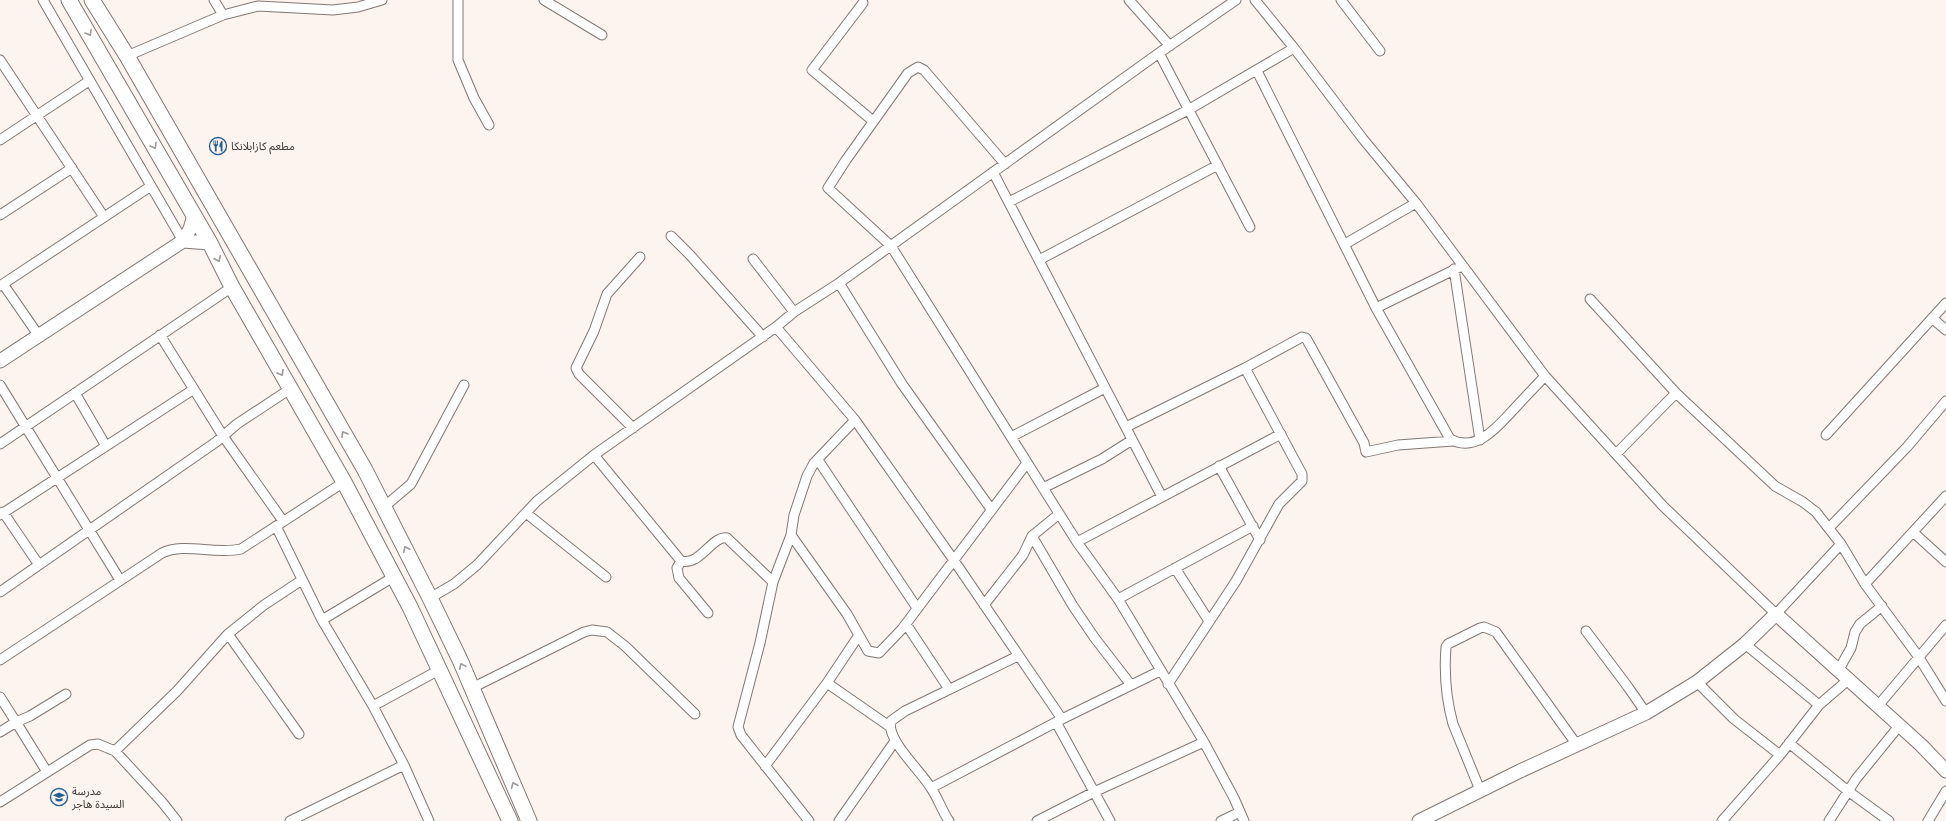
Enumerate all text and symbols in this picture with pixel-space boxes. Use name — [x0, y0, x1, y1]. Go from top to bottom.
one-way arrow — [85, 29, 92, 36]
restaurant icon: مطعم كازابلانكا — [208, 136, 228, 156]
place label: مطعم كازابلانكا — [231, 139, 295, 155]
one-way arrow — [150, 142, 157, 149]
one-way arrow — [213, 255, 221, 262]
one-way arrow — [277, 369, 284, 376]
one-way arrow — [342, 431, 349, 438]
one-way arrow — [403, 546, 410, 553]
one-way arrow — [459, 663, 467, 670]
one-way arrow — [511, 782, 519, 789]
place label: مدرسة السيدة هاجر — [71, 784, 124, 812]
school or university icon: مدرسة السيدة هاجر — [49, 787, 69, 807]

